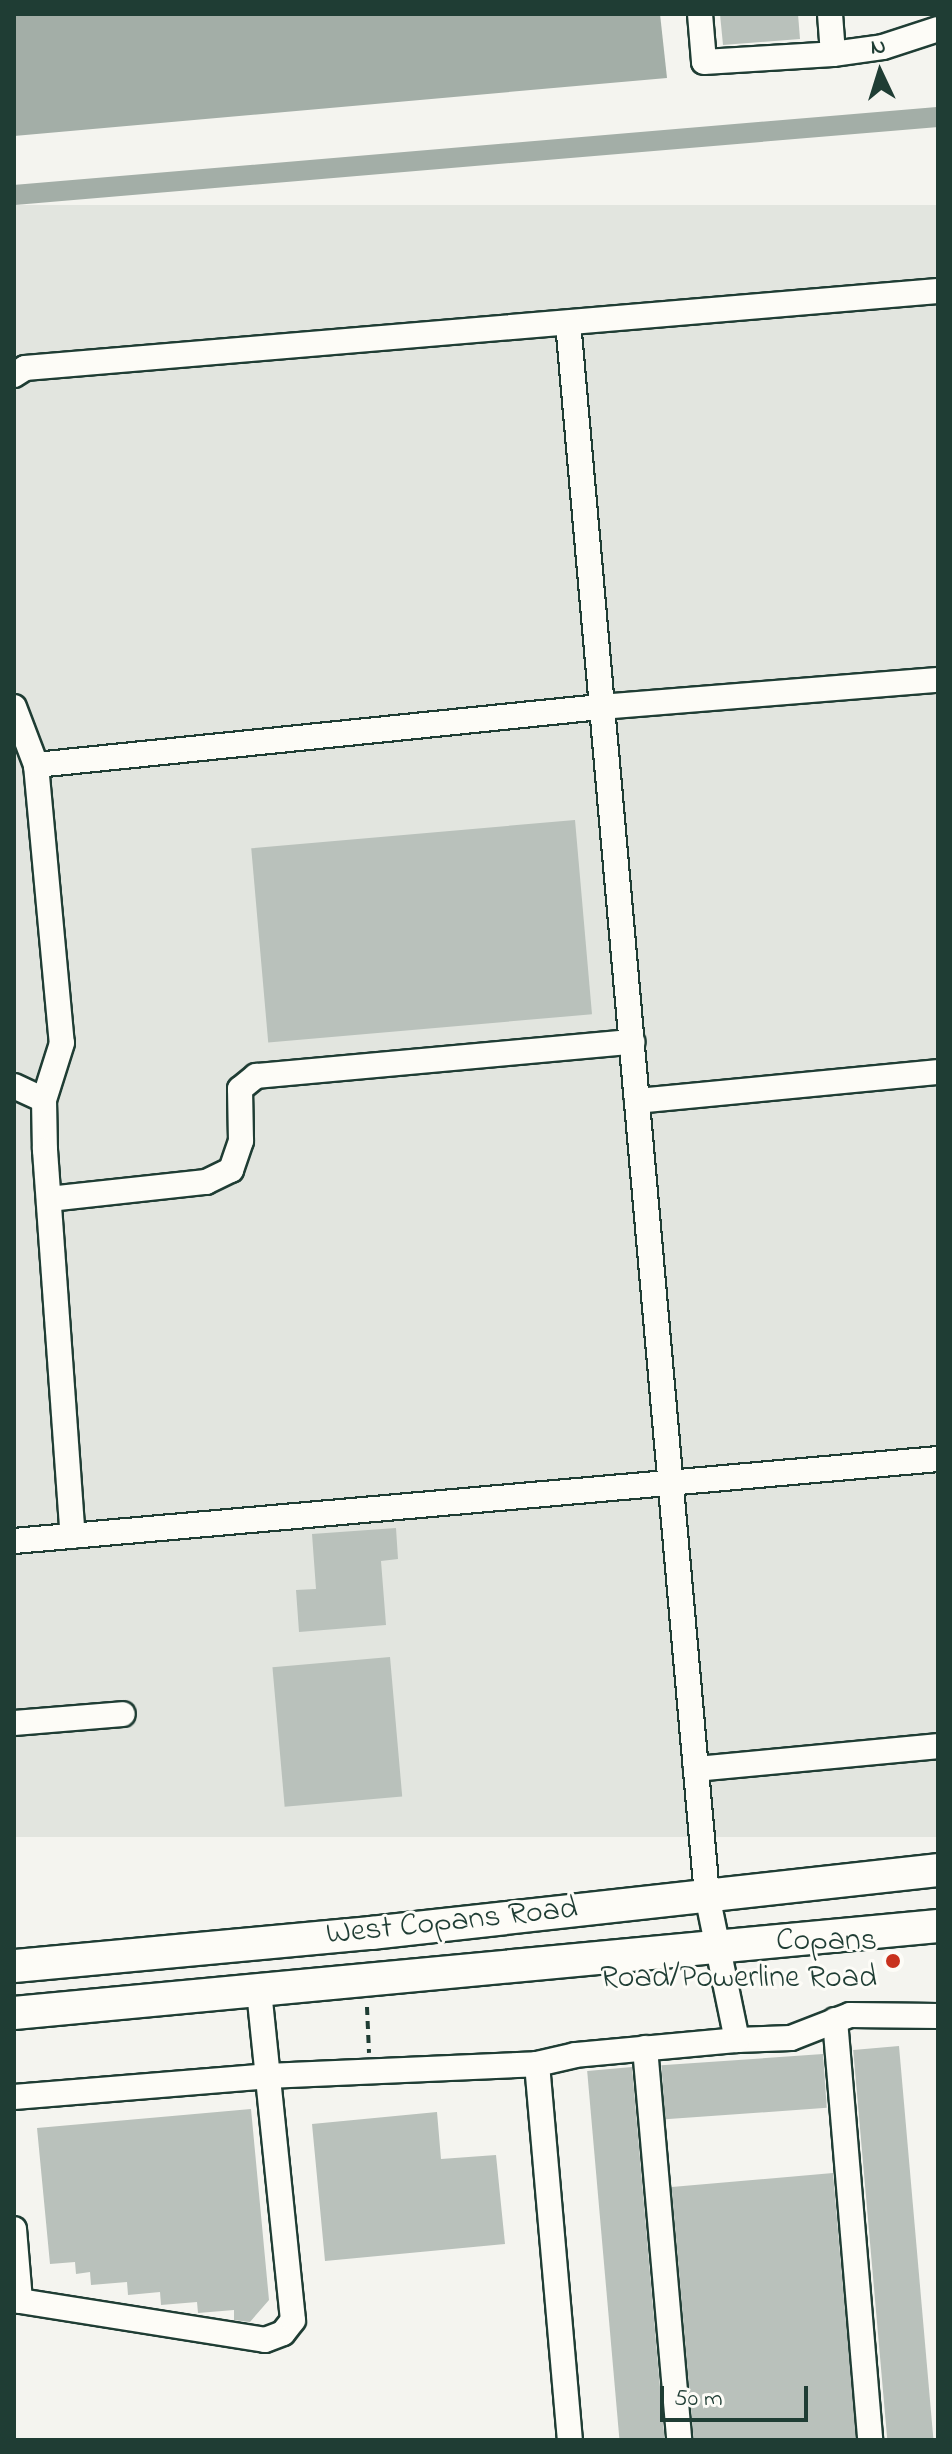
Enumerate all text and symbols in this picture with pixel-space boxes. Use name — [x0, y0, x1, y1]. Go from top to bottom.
north arrow — [840, 32, 920, 112]
text: N — [870, 32, 887, 65]
street label: West Copans Road — [324, 1891, 580, 1955]
place label: Copans Road/Powerline Road — [600, 1924, 877, 1999]
marker: Copans Road/Powerline Road — [884, 1952, 902, 1970]
scale bar — [664, 2370, 812, 2420]
text: 50 m — [674, 2382, 723, 2417]

